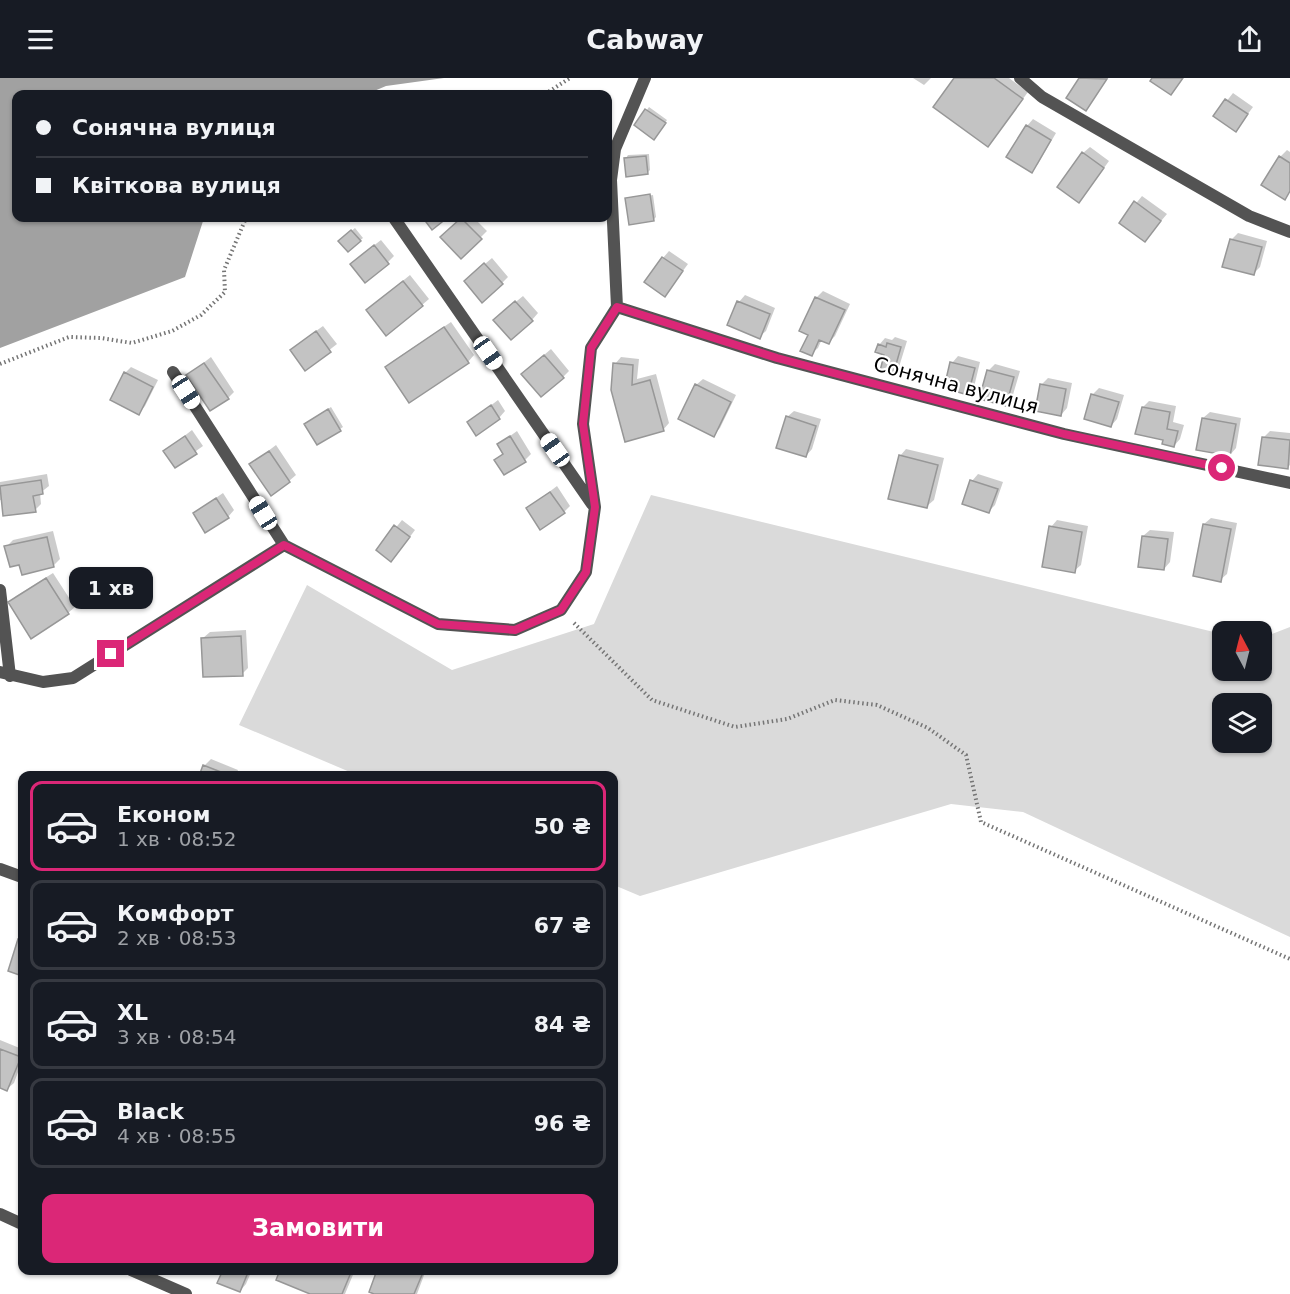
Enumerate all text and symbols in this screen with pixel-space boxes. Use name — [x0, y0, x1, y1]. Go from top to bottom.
icon: menu — [24, 23, 57, 56]
icon: share — [1233, 23, 1266, 56]
text: Cabway — [586, 24, 704, 55]
text: Сонячна вулиця — [72, 115, 276, 140]
text: Квіткова вулиця — [72, 173, 281, 198]
car — [470, 333, 506, 373]
street label: Сонячна вулиця — [871, 351, 1041, 419]
car — [169, 372, 203, 412]
car — [537, 430, 573, 470]
route start — [1208, 454, 1235, 481]
car — [246, 493, 280, 533]
callout: 1 хв — [69, 567, 153, 609]
text: 1 хв — [88, 576, 134, 600]
north arrow — [1212, 621, 1272, 681]
map controls — [1212, 621, 1272, 753]
route end — [97, 640, 124, 667]
button: layers — [1212, 693, 1272, 753]
icon: car — [45, 799, 99, 853]
text: Економ — [117, 802, 210, 827]
text: 50 ₴ — [534, 814, 591, 839]
text: 1 хв · 08:52 — [117, 827, 236, 851]
icon: car — [45, 898, 99, 952]
text: Комфорт — [117, 901, 234, 926]
text: 67 ₴ — [534, 913, 591, 938]
text: 2 хв · 08:53 — [117, 926, 236, 950]
icon: car — [45, 997, 99, 1051]
text: XL — [117, 1000, 148, 1025]
text: 84 ₴ — [534, 1012, 591, 1037]
text: 3 хв · 08:54 — [117, 1025, 236, 1049]
icon: car — [45, 1096, 99, 1150]
text: Black — [117, 1099, 184, 1124]
text: 96 ₴ — [534, 1111, 591, 1136]
text: 4 хв · 08:55 — [117, 1124, 236, 1148]
button: Замовити — [42, 1194, 594, 1263]

